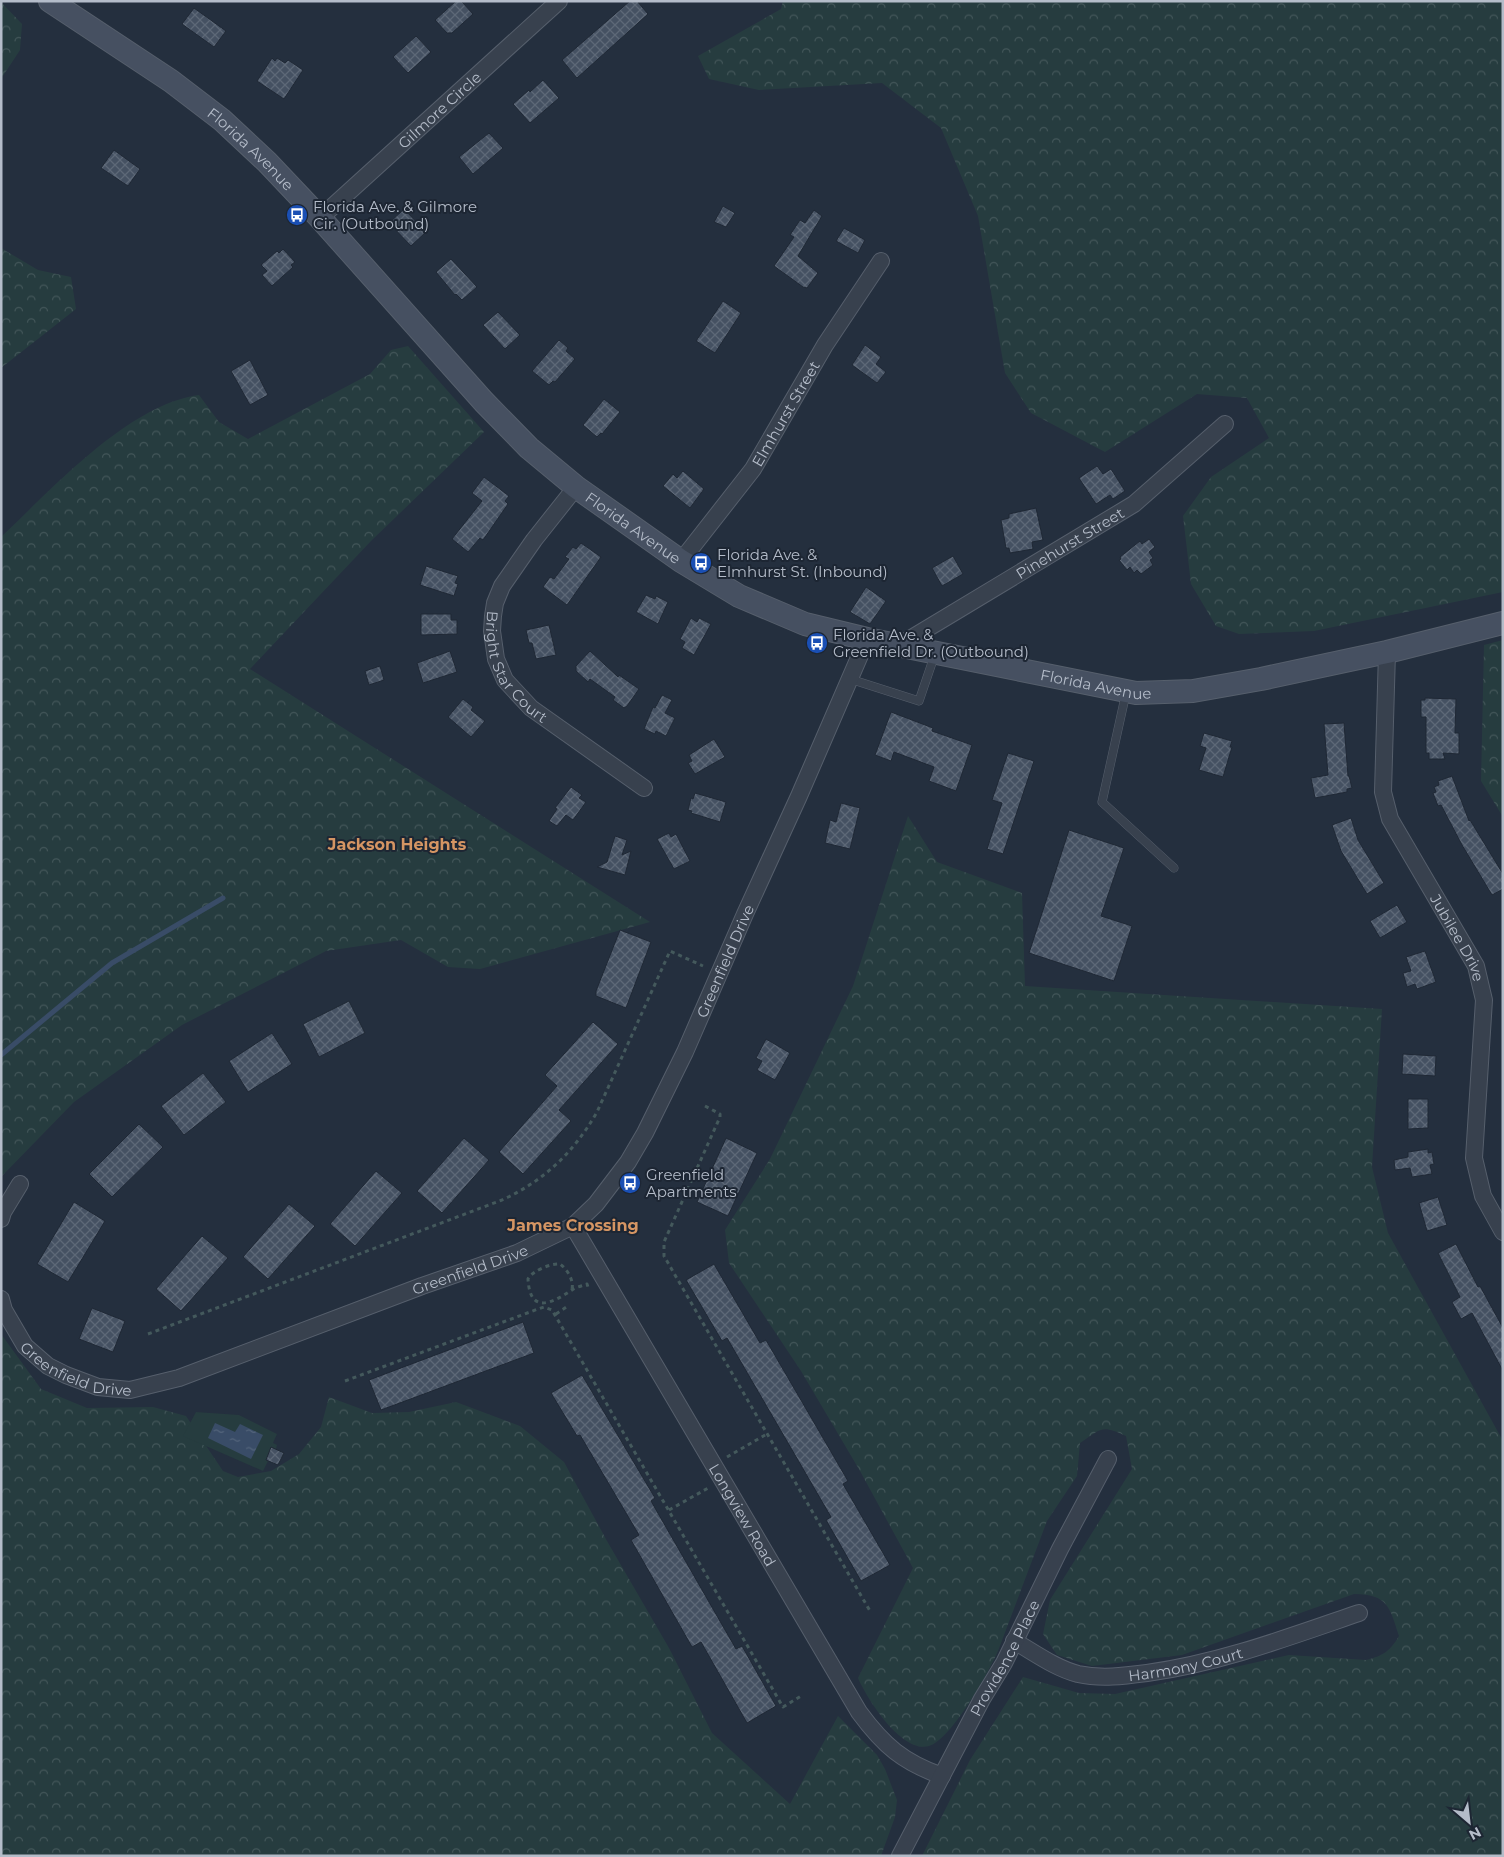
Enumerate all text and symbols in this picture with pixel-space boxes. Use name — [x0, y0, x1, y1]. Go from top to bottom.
street label: Gilmore Circle — [394, 67, 485, 152]
street label: Florida Avenue — [204, 103, 298, 194]
place label: Florida Ave. & Gilmore Cir. (Outbound) — [313, 197, 477, 233]
bus stop icon: Florida Ave. & Gilmore Cir. (Outbound) — [285, 203, 309, 227]
street label: Elmhurst Street — [747, 357, 823, 470]
street label: Florida Avenue — [582, 487, 685, 568]
street label: Pinehurst Street — [1012, 503, 1127, 583]
place label: Florida Ave. & Elmhurst St. (Inbound) — [717, 545, 888, 581]
bus stop icon: Florida Ave. & Elmhurst St. (Inbound) — [689, 551, 713, 575]
street label: Bright Star Court — [482, 610, 551, 726]
place label: Florida Ave. & Greenfield Dr. (Outbound) — [833, 625, 1029, 661]
bus stop icon: Florida Ave. & Greenfield Dr. (Outbound) — [805, 631, 829, 655]
street label: Florida Avenue — [1039, 665, 1152, 703]
district label: Jackson Heights — [327, 835, 467, 854]
street label: Jubilee Drive — [1426, 890, 1489, 983]
street label: Greenfield Drive — [692, 901, 758, 1020]
place label: Greenfield Apartments — [646, 1165, 737, 1201]
bus stop icon: Greenfield Apartments — [618, 1171, 642, 1195]
district label: James Crossing — [506, 1216, 639, 1235]
street label: Greenfield Drive — [409, 1240, 531, 1298]
street label: Greenfield Drive — [17, 1337, 133, 1400]
street label: Longview Road — [705, 1460, 781, 1570]
street label: Providence Place — [965, 1597, 1043, 1719]
street label: Harmony Court — [1127, 1643, 1245, 1685]
north arrow — [1444, 1797, 1494, 1847]
text: N — [1466, 1823, 1484, 1844]

